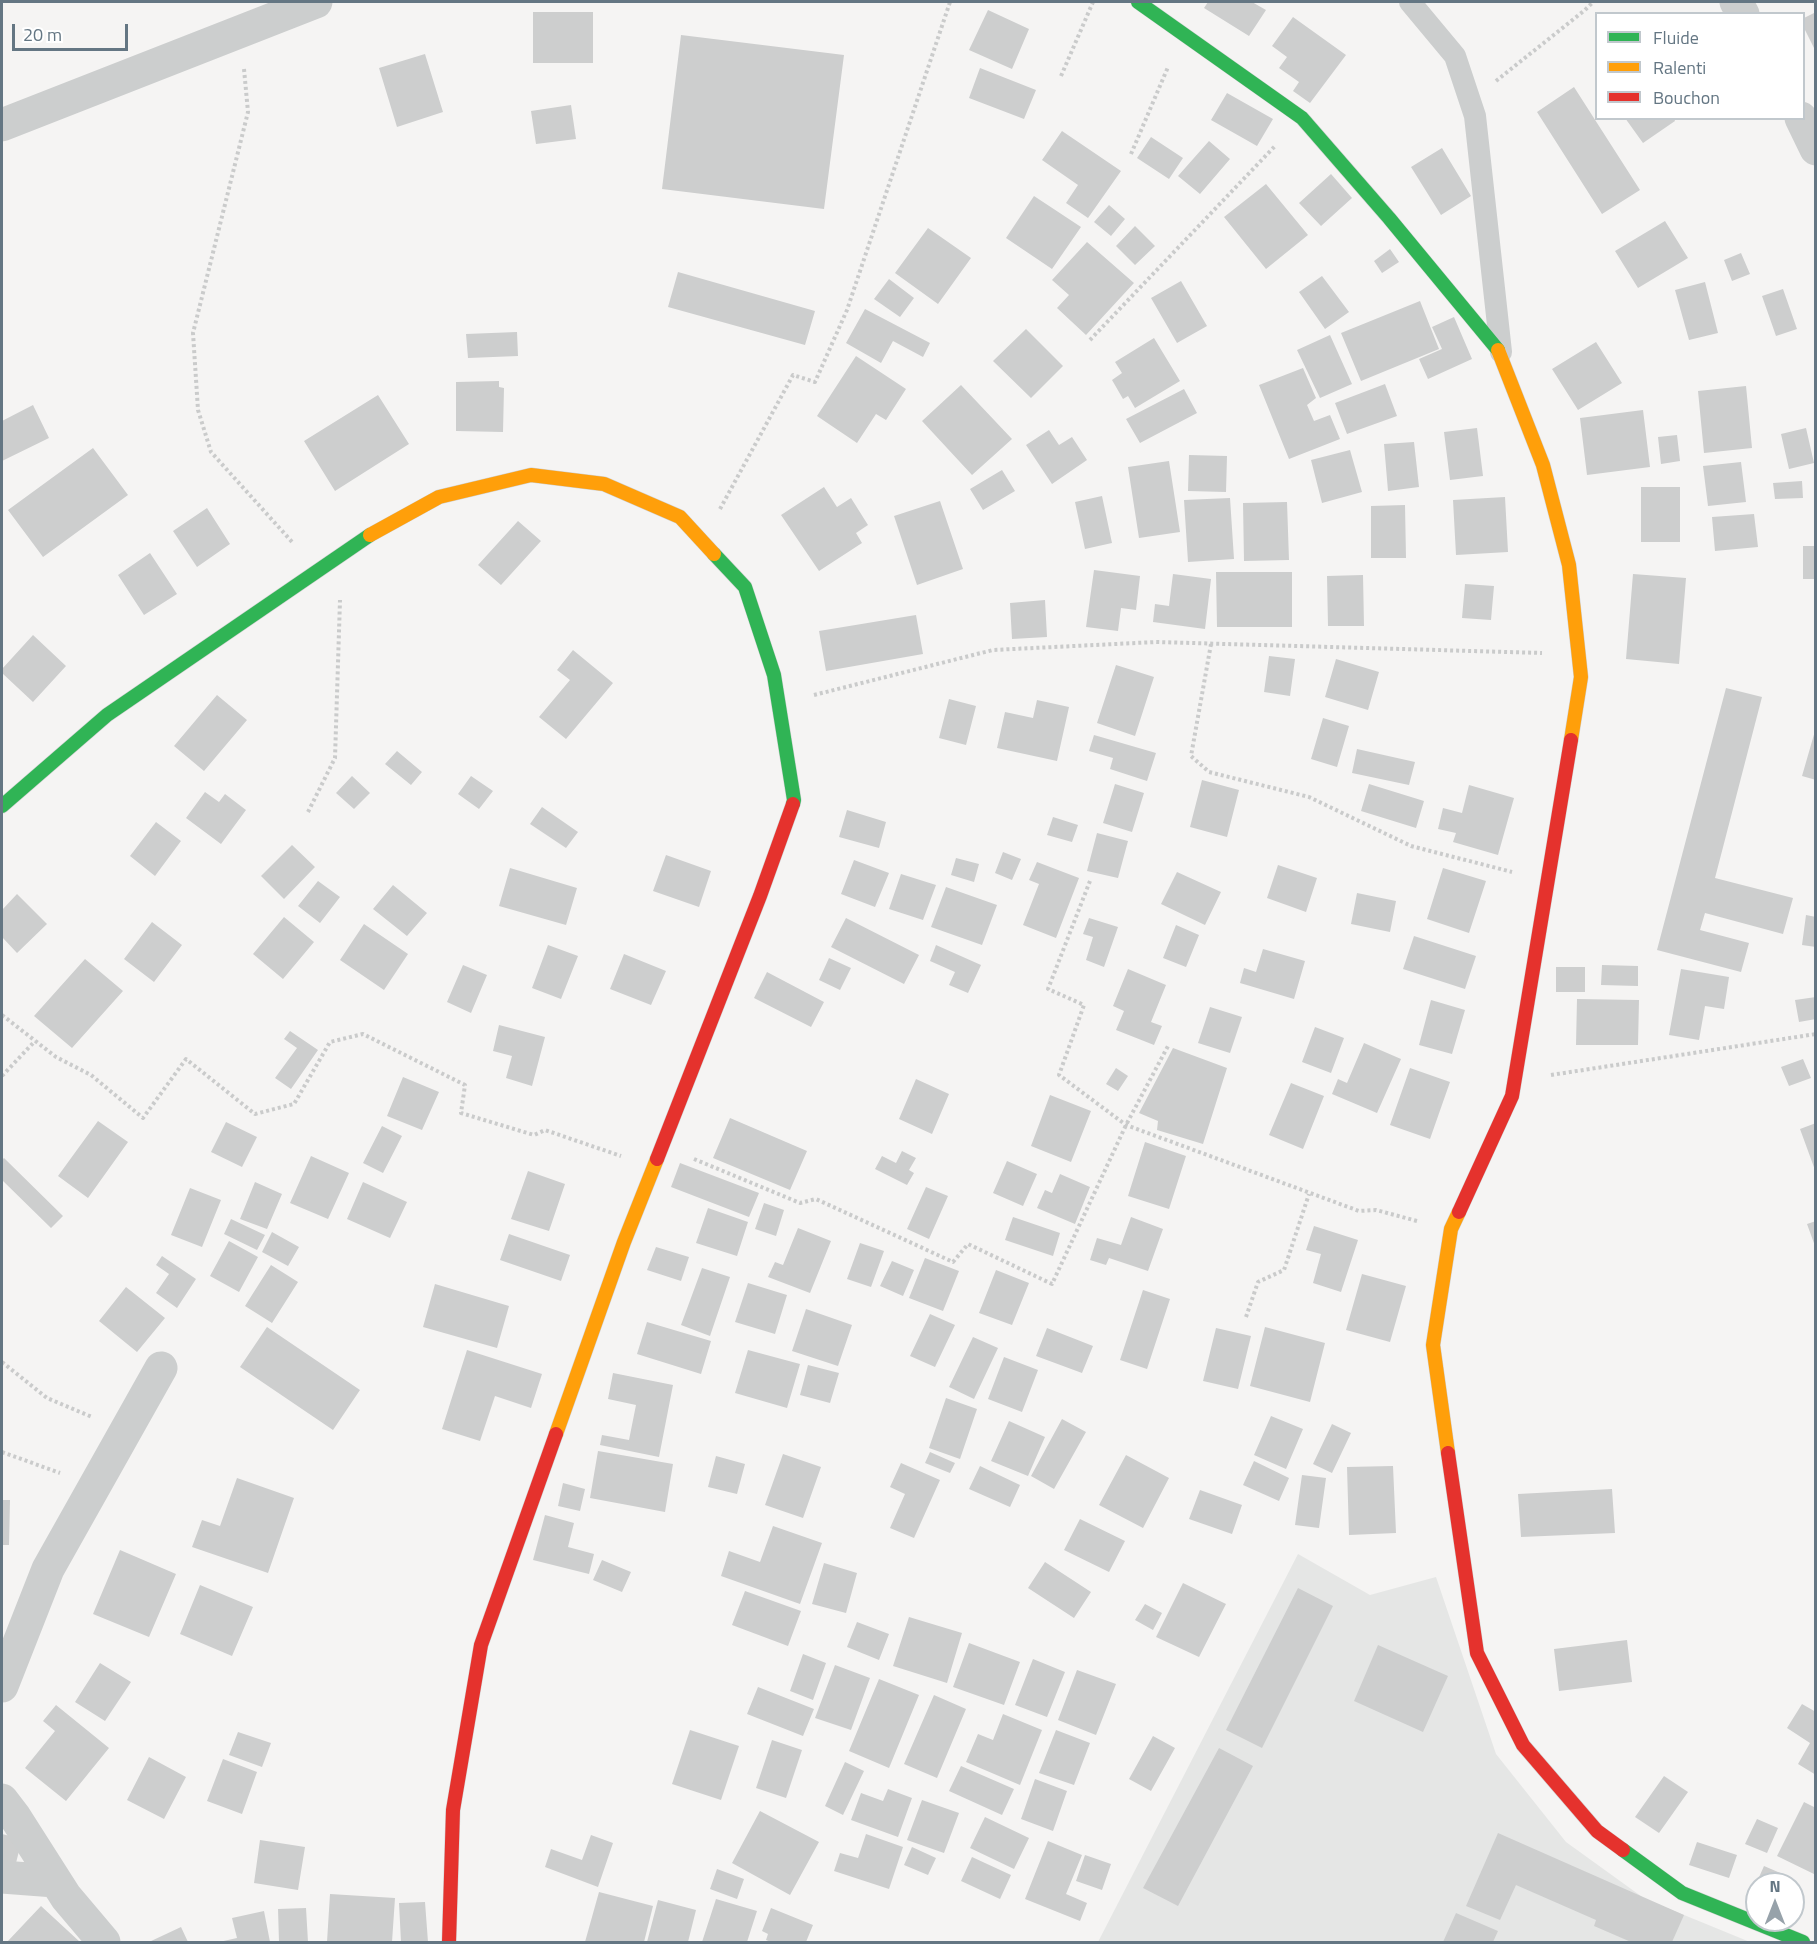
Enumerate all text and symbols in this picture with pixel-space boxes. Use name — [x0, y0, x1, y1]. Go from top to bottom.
scale bar — [15, 12, 130, 50]
legend — [1595, 12, 1805, 120]
text: 20 m — [23, 21, 62, 48]
text: Fluide — [1653, 24, 1699, 51]
text: Ralenti — [1653, 54, 1706, 81]
text: Bouchon — [1653, 84, 1720, 111]
north arrow — [1745, 1872, 1805, 1932]
text: N — [1769, 1874, 1781, 1898]

